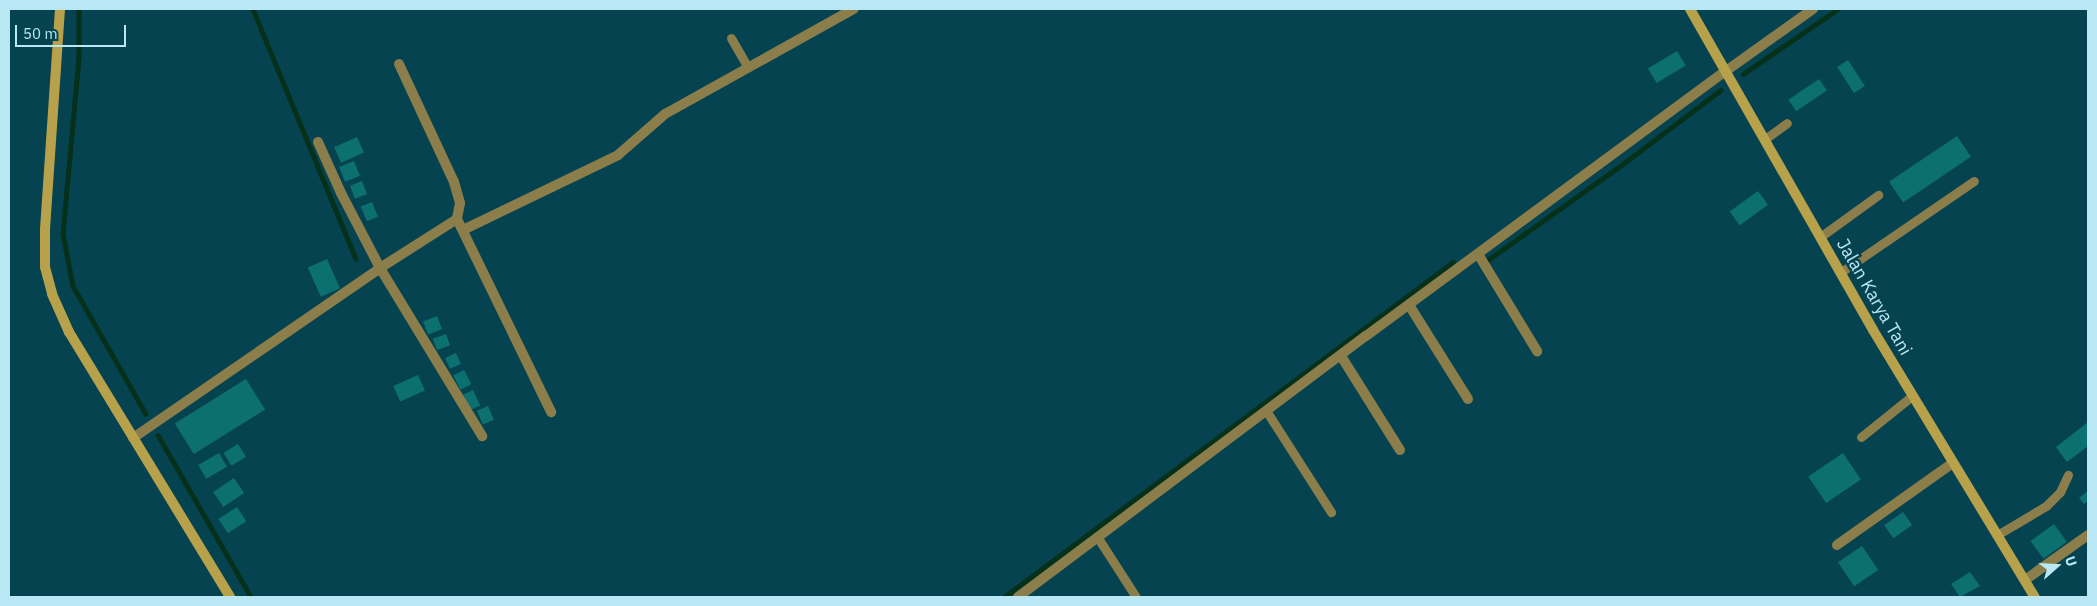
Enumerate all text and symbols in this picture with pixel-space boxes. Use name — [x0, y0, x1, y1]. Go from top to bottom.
scale bar — [18, 15, 129, 47]
text: 50 m — [23, 24, 58, 43]
street label: Jalan Karya Tani — [1832, 235, 1916, 359]
north arrow — [2032, 541, 2082, 591]
text: U — [2061, 554, 2081, 569]

